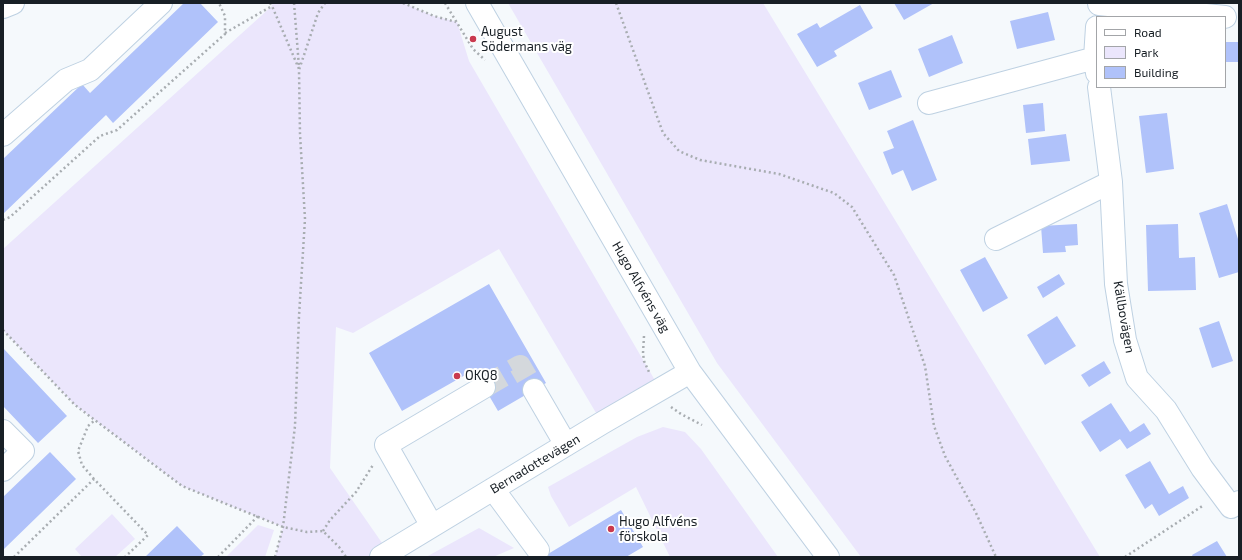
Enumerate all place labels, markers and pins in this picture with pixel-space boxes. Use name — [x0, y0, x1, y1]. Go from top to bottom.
place label: August Södermans väg — [481, 24, 572, 55]
marker: August Södermans väg — [468, 34, 478, 44]
place label: OKQ8 — [465, 368, 498, 384]
marker: OKQ8 — [452, 371, 462, 381]
place label: Hugo Alfvéns förskola — [619, 514, 697, 545]
marker: Hugo Alfvéns förskola — [606, 524, 616, 534]

